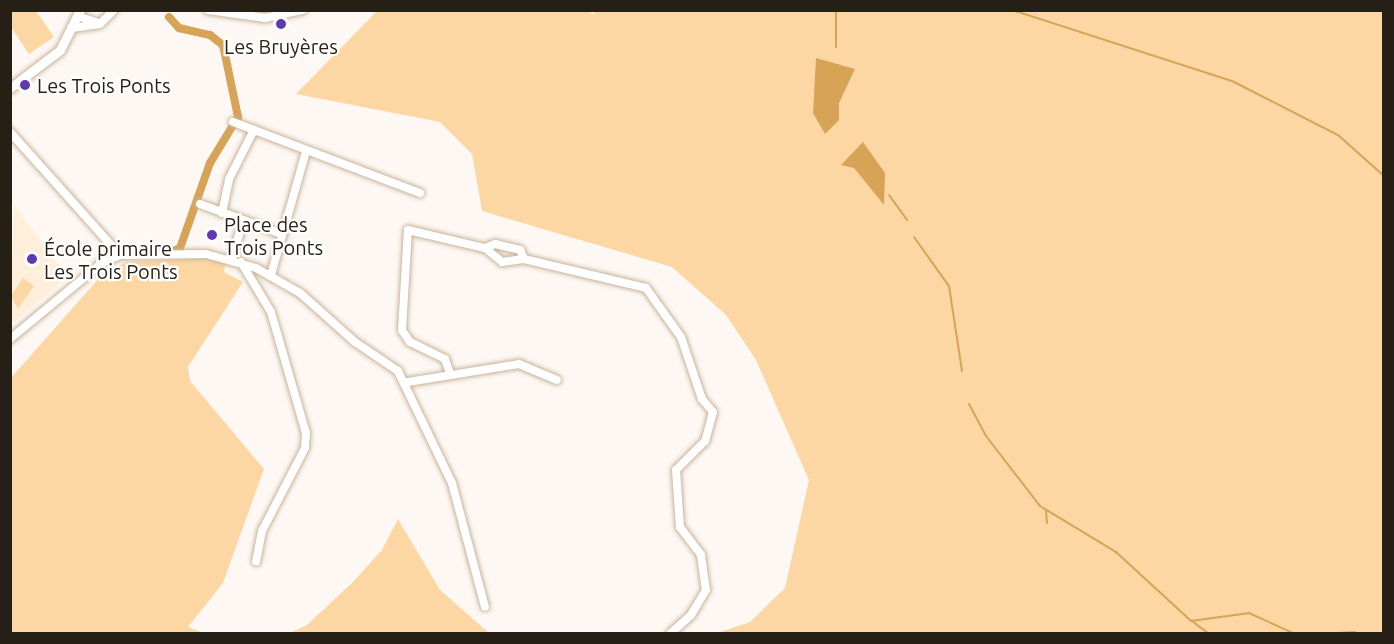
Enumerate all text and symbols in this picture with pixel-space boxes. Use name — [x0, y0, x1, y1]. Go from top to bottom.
marker: Les Bruyères — [274, 17, 288, 31]
place label: Les Bruyères — [224, 34, 338, 58]
place label: Les Trois Ponts — [37, 73, 171, 97]
marker: Les Trois Ponts — [18, 78, 32, 92]
place label: Place des Trois Ponts — [224, 212, 323, 259]
marker: Place des Trois Ponts — [205, 228, 219, 242]
place label: École primaire Les Trois Ponts — [44, 236, 178, 283]
marker: École primaire Les Trois Ponts — [25, 252, 39, 266]

